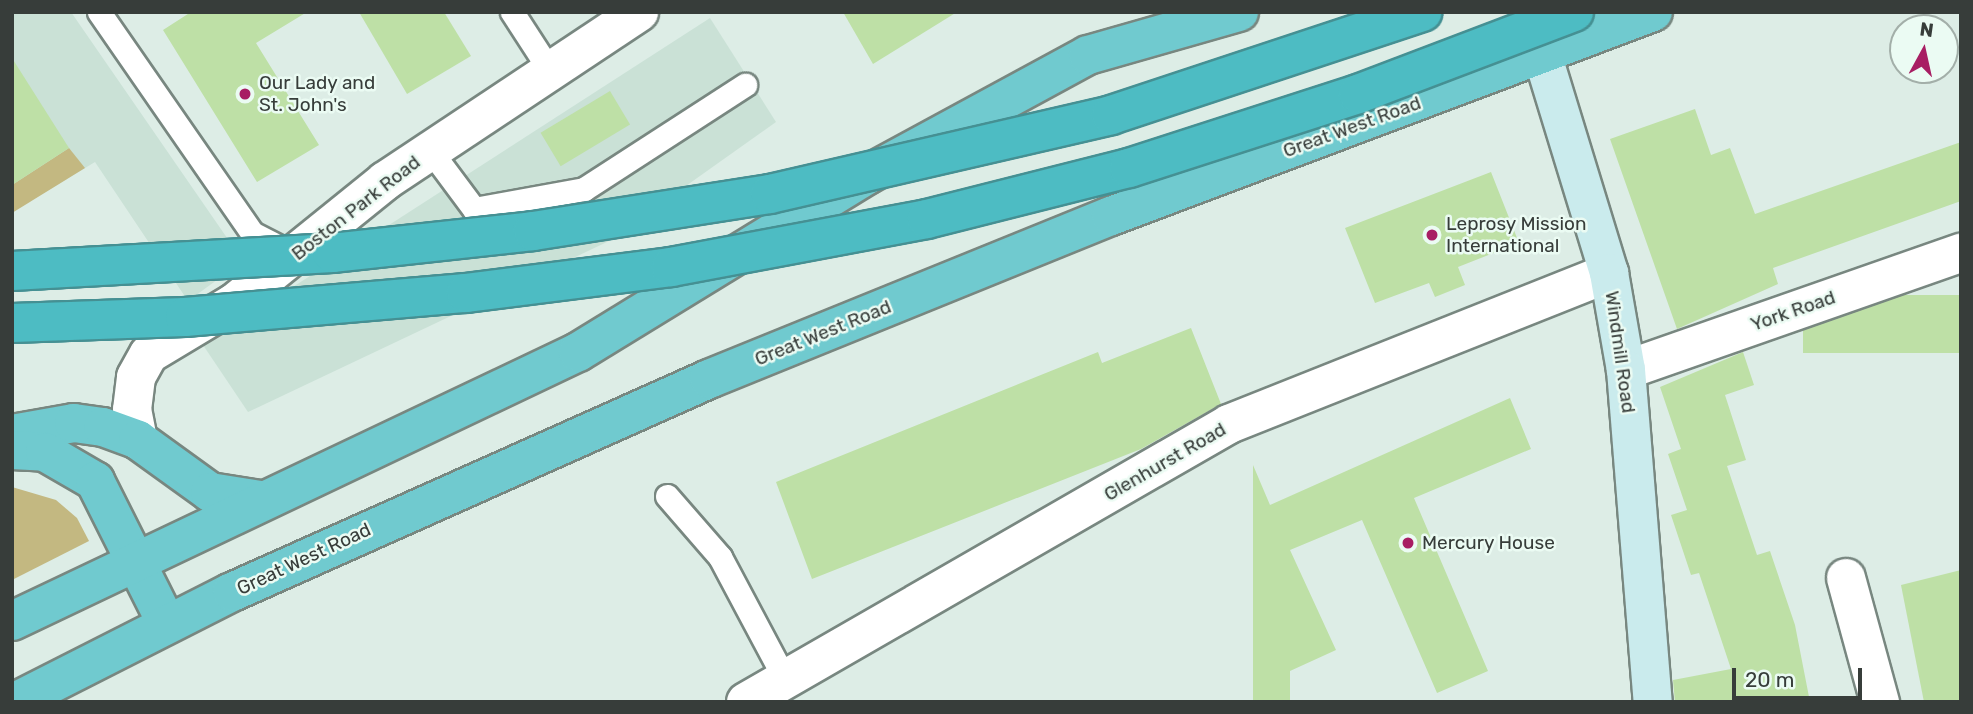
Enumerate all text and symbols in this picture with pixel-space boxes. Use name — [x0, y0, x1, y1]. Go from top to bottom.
north arrow — [1889, 14, 1959, 84]
text: N — [1918, 17, 1935, 42]
place label: Our Lady and St. John's — [259, 72, 376, 116]
marker: Our Lady and St. John's — [237, 86, 253, 102]
street label: Great West Road — [1280, 91, 1424, 163]
street label: Boston Park Road — [287, 151, 425, 265]
place label: Leprosy Mission International — [1446, 213, 1587, 257]
marker: Leprosy Mission International — [1424, 227, 1440, 243]
street label: York Road — [1748, 286, 1838, 336]
street label: Windmill Road — [1600, 289, 1640, 415]
street label: Great West Road — [751, 295, 895, 371]
street label: Glenhurst Road — [1100, 418, 1230, 506]
street label: Great West Road — [233, 518, 375, 600]
place label: Mercury House — [1422, 532, 1555, 554]
marker: Mercury House — [1400, 535, 1416, 551]
scale bar — [1735, 654, 1864, 698]
text: 20 m — [1745, 667, 1794, 692]

